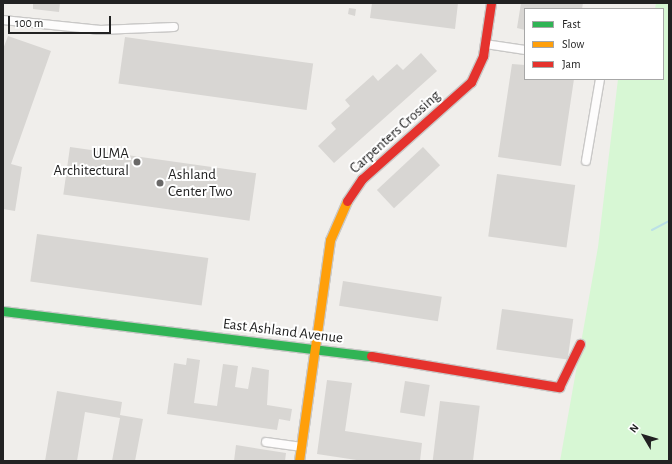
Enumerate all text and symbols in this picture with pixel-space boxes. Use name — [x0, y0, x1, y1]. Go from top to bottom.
scale bar — [10, 8, 113, 34]
legend — [524, 8, 664, 80]
text: 100 m — [15, 17, 43, 29]
text: Fast — [562, 18, 581, 30]
text: Slow — [562, 38, 584, 50]
text: Jam — [562, 58, 581, 70]
street label: Carpenters Crossing — [346, 87, 444, 177]
place label: ULMA Architectural — [54, 144, 129, 179]
marker: ULMA Architectural — [132, 157, 142, 167]
place label: Ashland Center Two — [168, 165, 233, 200]
marker: Ashland Center Two — [155, 178, 165, 188]
street label: East Ashland Avenue — [222, 315, 344, 347]
north arrow — [624, 416, 664, 456]
text: N — [627, 422, 641, 435]

